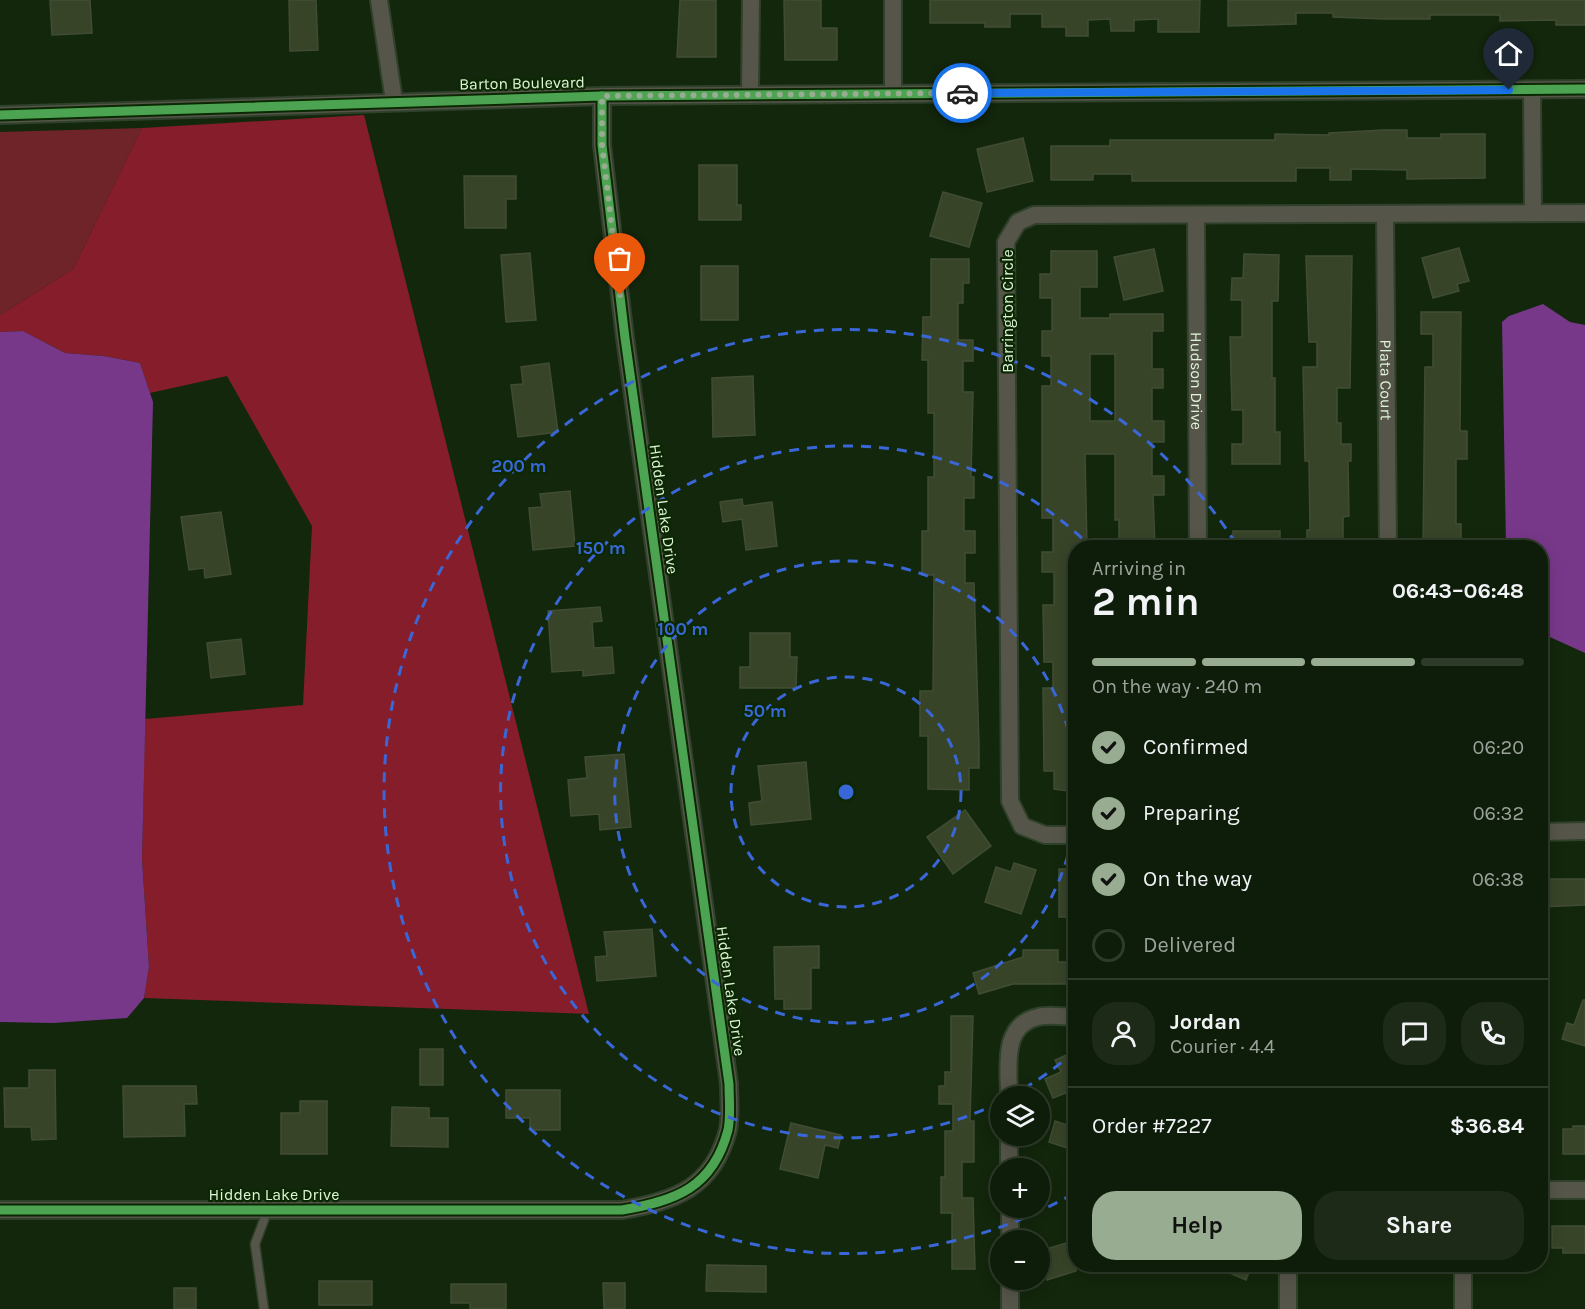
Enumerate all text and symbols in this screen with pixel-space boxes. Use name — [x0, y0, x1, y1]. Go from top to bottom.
pin — [1483, 28, 1534, 90]
icon: home — [1492, 37, 1525, 70]
courier — [932, 63, 992, 123]
street label: Barton Boulevard — [459, 72, 585, 94]
icon: car — [946, 77, 979, 110]
pin — [594, 233, 645, 295]
icon: bag — [603, 242, 636, 275]
street label: Barrington Circle — [998, 249, 1017, 373]
street label: Hudson Drive — [1187, 332, 1207, 430]
street label: Plata Court — [1377, 339, 1396, 421]
street label: Hidden Lake Drive — [645, 443, 683, 575]
text: 200 m — [491, 455, 547, 477]
text: 150 m — [576, 537, 626, 559]
text: Arriving in — [1092, 557, 1186, 580]
text: 06:43–06:48 — [1392, 578, 1524, 604]
text: 2 min — [1092, 579, 1200, 625]
text: 100 m — [658, 618, 708, 640]
text: On the way · 240 m — [1092, 675, 1262, 698]
text: 50 m — [743, 700, 787, 722]
icon: check — [1092, 731, 1125, 764]
text: Confirmed — [1143, 734, 1249, 760]
text: 06:20 — [1473, 736, 1524, 759]
centre of rings — [836, 782, 856, 802]
icon: check — [1092, 797, 1125, 830]
text: Preparing — [1143, 800, 1240, 826]
text: 06:32 — [1473, 802, 1524, 825]
icon: check — [1092, 863, 1125, 896]
text: On the way — [1143, 866, 1252, 892]
text: 06:38 — [1472, 868, 1524, 891]
street label: Hidden Lake Drive — [712, 925, 750, 1057]
text: Delivered — [1143, 932, 1236, 958]
button: person — [1092, 1002, 1155, 1065]
button: chat — [1383, 1002, 1446, 1065]
button: phone — [1461, 1002, 1524, 1065]
text: Jordan — [1170, 1009, 1241, 1035]
text: Courier · 4.4 — [1170, 1035, 1275, 1058]
map controls — [990, 1086, 1050, 1290]
button: layers — [990, 1086, 1050, 1146]
text: Order #7227 — [1092, 1113, 1212, 1139]
text: $36.84 — [1450, 1113, 1524, 1139]
button: + — [990, 1158, 1050, 1218]
street label: Hidden Lake Drive — [209, 1185, 339, 1204]
button: Help — [1092, 1191, 1302, 1260]
button: Share — [1314, 1191, 1524, 1260]
button: − — [990, 1230, 1050, 1290]

